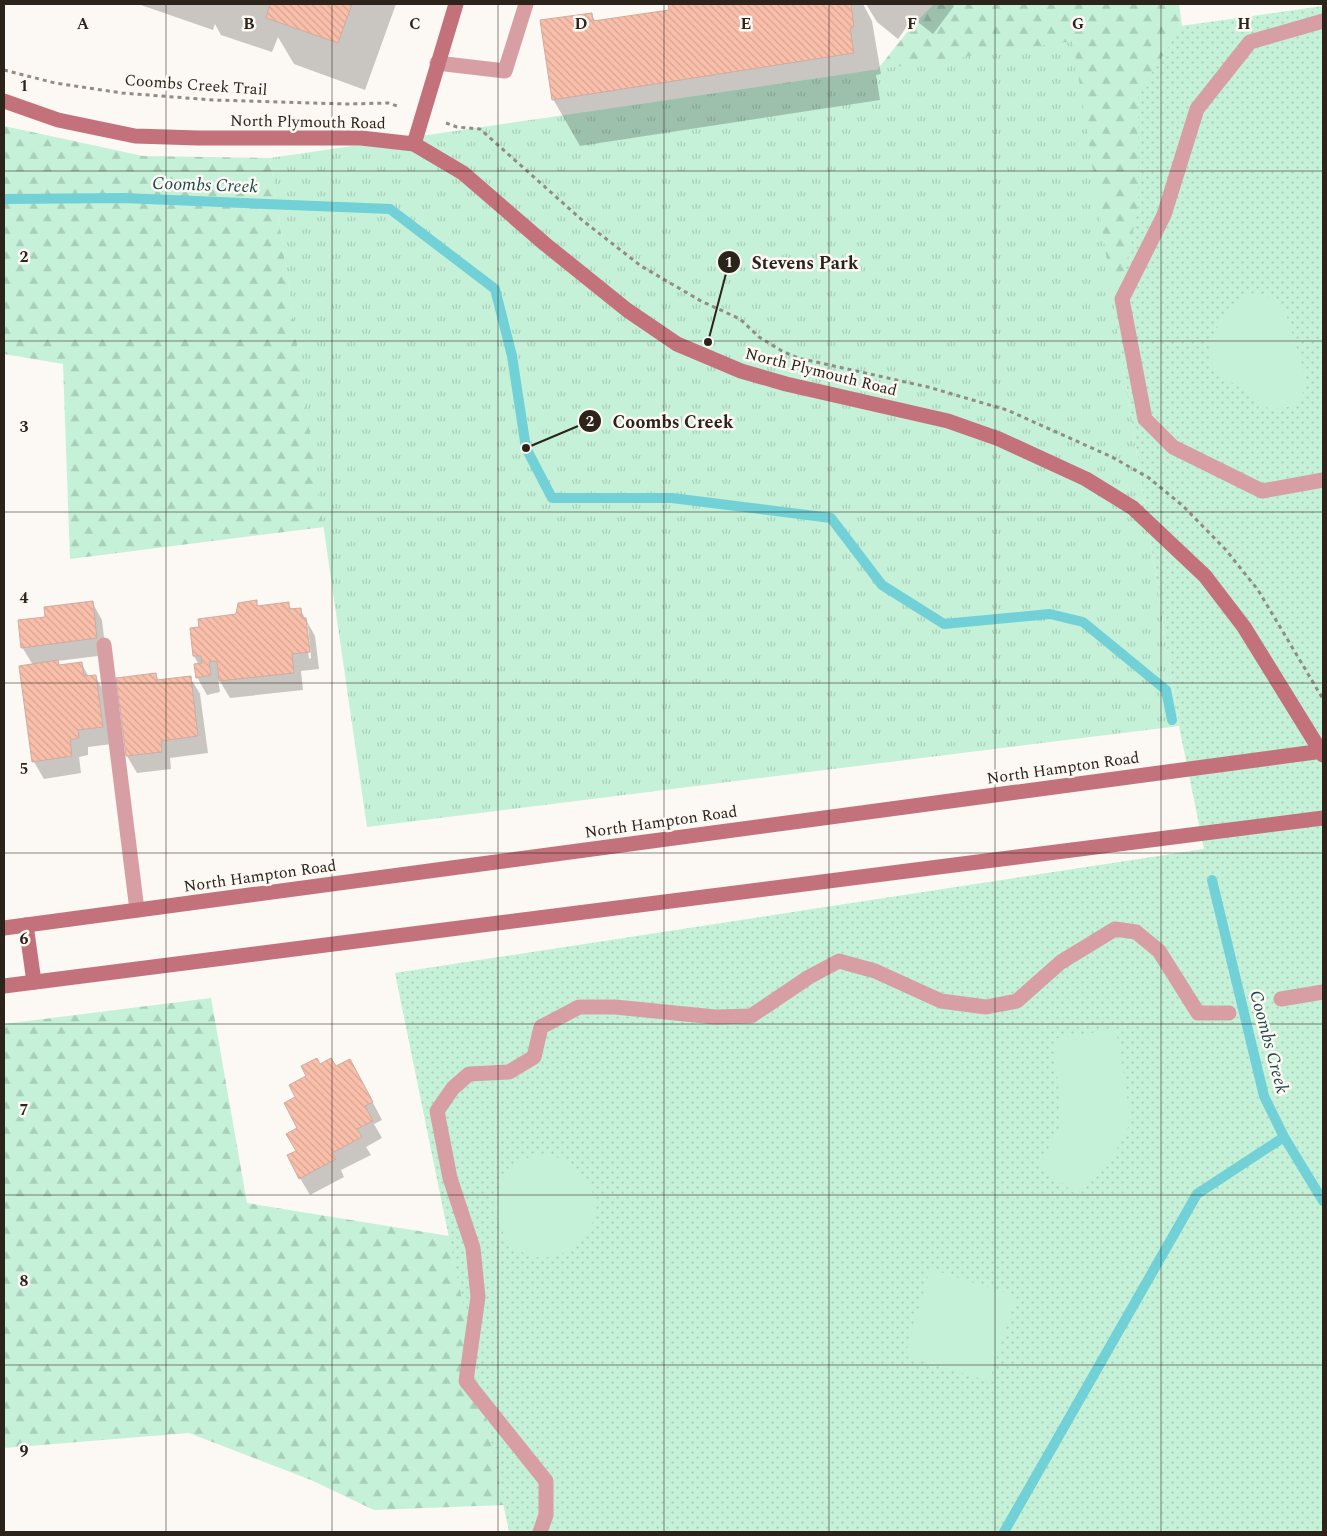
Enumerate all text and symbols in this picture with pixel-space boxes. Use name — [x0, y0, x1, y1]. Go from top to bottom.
text: A — [77, 12, 90, 36]
text: B — [243, 12, 255, 36]
text: C — [409, 12, 421, 36]
text: D — [575, 12, 588, 36]
text: E — [741, 12, 751, 36]
text: F — [907, 12, 917, 36]
text: G — [1072, 12, 1084, 36]
text: H — [1237, 12, 1251, 36]
street label: Coombs Creek Trail — [124, 68, 268, 102]
text: 1 — [20, 74, 28, 98]
street label: North Plymouth Road — [230, 109, 386, 135]
water label: Coombs Creek — [152, 170, 259, 200]
text: 2 — [20, 245, 29, 269]
callout: Stevens Park — [716, 246, 868, 279]
text: Stevens Park — [751, 250, 859, 277]
text: 1 — [725, 251, 733, 274]
street label: North Plymouth Road — [743, 342, 900, 402]
callout: Coombs Creek — [578, 405, 744, 438]
text: Coombs Creek — [613, 409, 734, 436]
text: 2 — [586, 410, 594, 433]
text: 3 — [20, 415, 29, 439]
text: 4 — [20, 586, 29, 610]
street label: North Hampton Road — [985, 745, 1141, 791]
text: 5 — [20, 757, 28, 781]
street label: North Hampton Road — [583, 799, 739, 845]
street label: North Hampton Road — [182, 853, 338, 899]
text: 6 — [20, 927, 29, 951]
water label: Coombs Creek — [1242, 987, 1296, 1097]
text: 7 — [20, 1098, 29, 1122]
text: 8 — [20, 1269, 29, 1293]
text: 9 — [20, 1439, 29, 1463]

